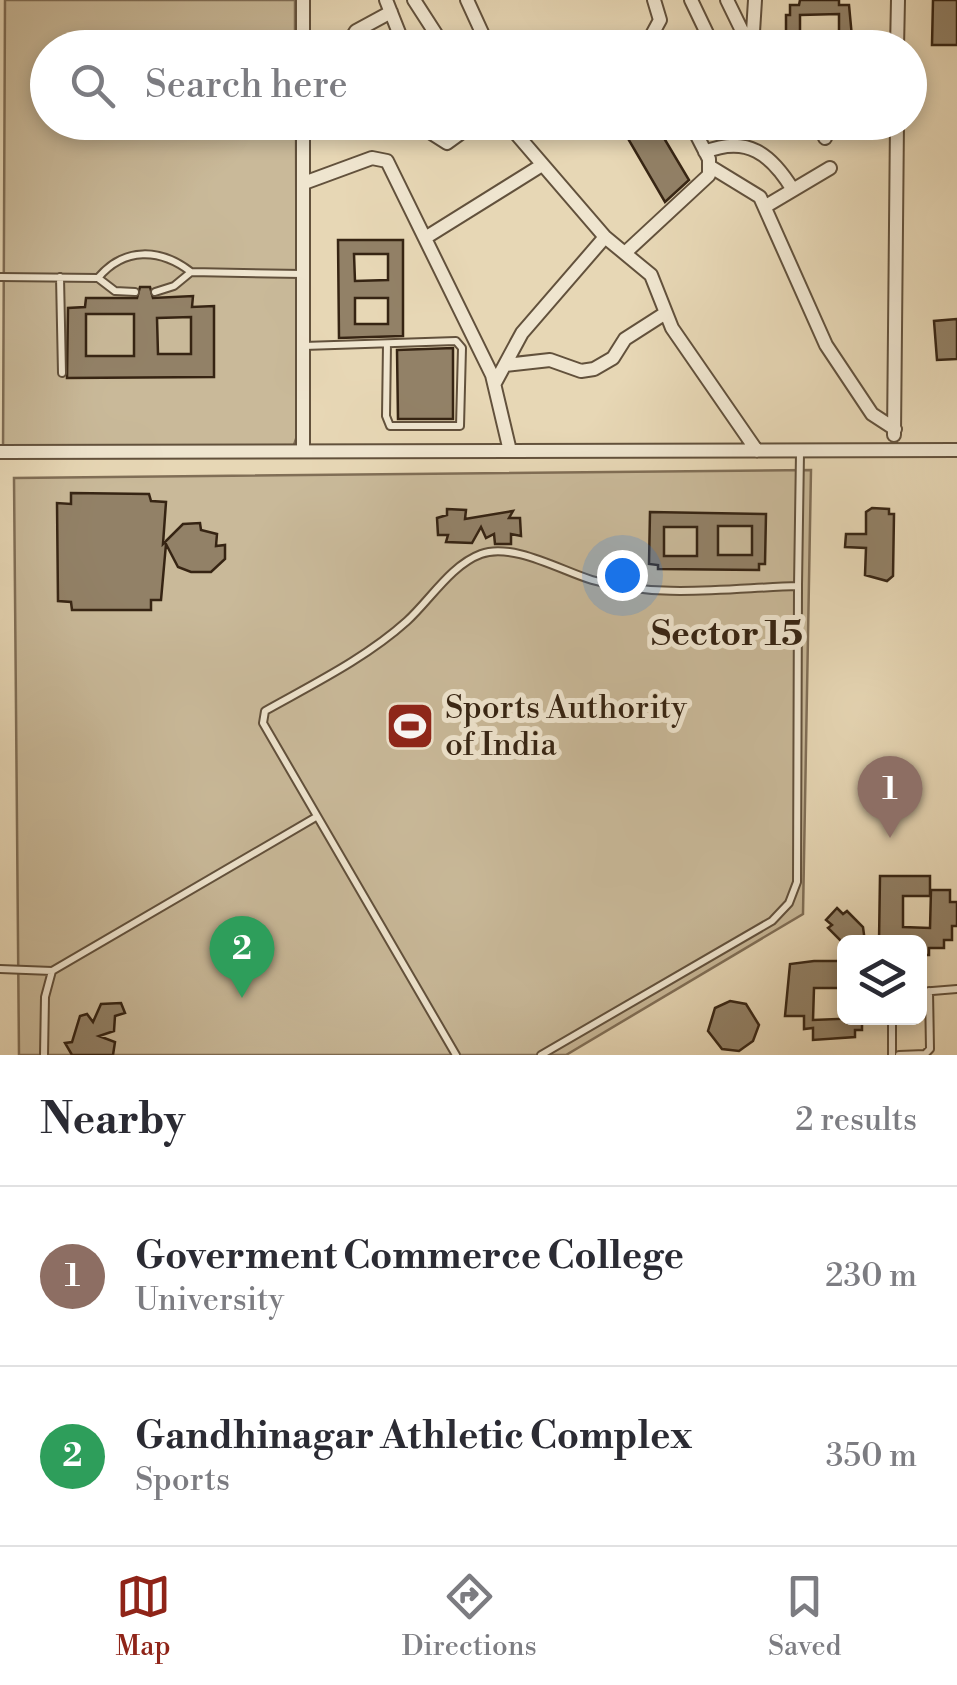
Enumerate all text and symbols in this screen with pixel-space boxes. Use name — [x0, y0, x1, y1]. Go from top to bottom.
search box — [30, 30, 927, 140]
icon: search — [65, 58, 120, 113]
text: Search here — [145, 62, 348, 109]
your location — [597, 550, 648, 601]
district label: Sector 15 — [651, 613, 803, 656]
place label: Sports Authority of India — [445, 688, 687, 765]
sports icon: Sports Authority of India — [384, 700, 436, 752]
pin: 1 — [858, 756, 922, 838]
pin: 2 — [210, 916, 274, 998]
map controls — [837, 935, 927, 1025]
button: layers — [837, 935, 927, 1025]
text: Nearby — [40, 1094, 185, 1147]
text: 2 results — [795, 1100, 917, 1140]
text: Goverment Commerce College — [135, 1233, 684, 1280]
text: 1 — [65, 1256, 80, 1296]
text: 230 m — [825, 1256, 917, 1296]
text: University — [135, 1280, 284, 1320]
text: Gandhinagar Athletic Complex — [135, 1413, 692, 1460]
text: 2 — [62, 1436, 83, 1476]
text: 350 m — [826, 1436, 917, 1476]
text: Sports — [135, 1460, 230, 1500]
tab: Map — [116, 1569, 171, 1664]
tab: Directions — [402, 1569, 537, 1664]
tab: Saved — [768, 1569, 841, 1664]

